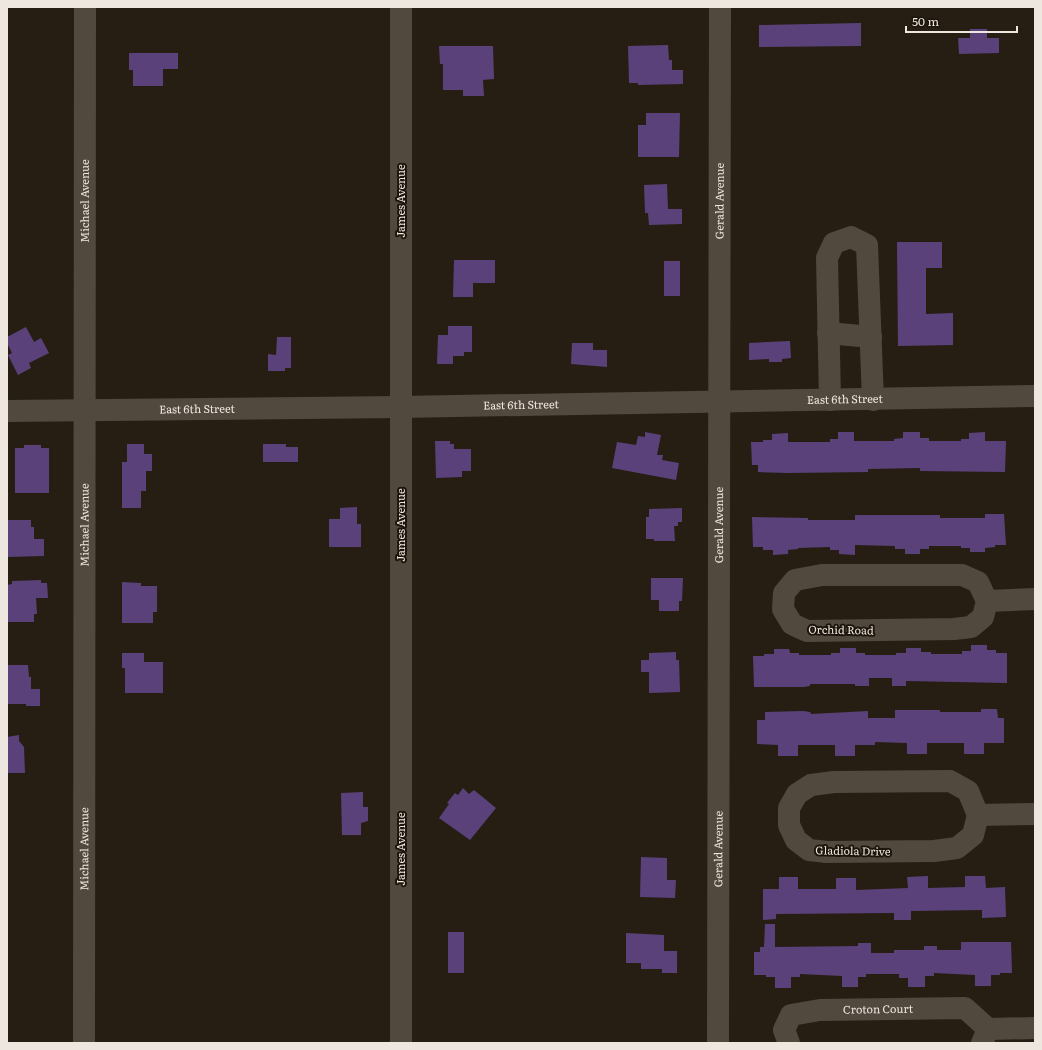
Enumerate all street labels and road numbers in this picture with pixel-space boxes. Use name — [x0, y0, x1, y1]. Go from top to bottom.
street label: Michael Avenue — [76, 159, 92, 243]
street label: Gerald Avenue — [711, 163, 727, 239]
street label: James Avenue — [392, 164, 408, 238]
street label: East 6th Street — [807, 390, 883, 407]
street label: East 6th Street — [483, 395, 559, 413]
street label: East 6th Street — [159, 400, 235, 416]
street label: Michael Avenue — [75, 483, 92, 567]
street label: Gerald Avenue — [710, 487, 726, 563]
street label: James Avenue — [392, 488, 408, 562]
street label: Orchid Road — [808, 620, 874, 638]
street label: Michael Avenue — [75, 807, 91, 891]
street label: Gerald Avenue — [709, 811, 725, 887]
street label: James Avenue — [392, 812, 408, 886]
street label: Gladiola Drive — [815, 841, 891, 859]
street label: Croton Court — [843, 1000, 914, 1017]

